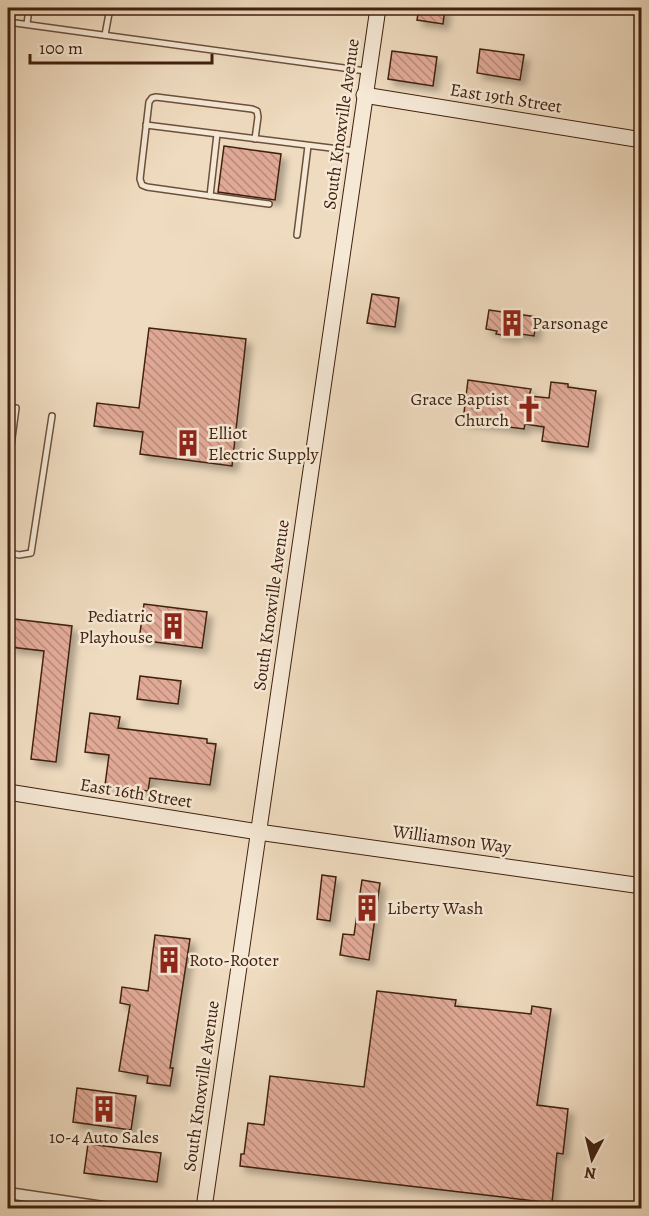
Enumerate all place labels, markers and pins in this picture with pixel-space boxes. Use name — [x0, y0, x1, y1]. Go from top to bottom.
building icon: Parsonage — [497, 308, 527, 338]
place label: Parsonage — [532, 311, 608, 335]
place label: Grace Baptist Church — [410, 387, 509, 432]
church icon: Grace Baptist Church — [514, 394, 544, 424]
place label: Elliot Electric Supply — [208, 421, 320, 466]
building icon: Elliot Electric Supply — [173, 428, 203, 458]
place label: Pediatric Playhouse — [79, 604, 153, 649]
building icon: Pediatric Playhouse — [158, 611, 188, 641]
building icon: Liberty Wash — [352, 893, 382, 923]
place label: Liberty Wash — [387, 896, 484, 920]
building icon: Roto-Rooter — [154, 945, 184, 975]
place label: Roto-Rooter — [189, 948, 279, 972]
building icon: 10-4 Auto Sales — [89, 1094, 119, 1124]
place label: 10-4 Auto Sales — [49, 1125, 159, 1149]

